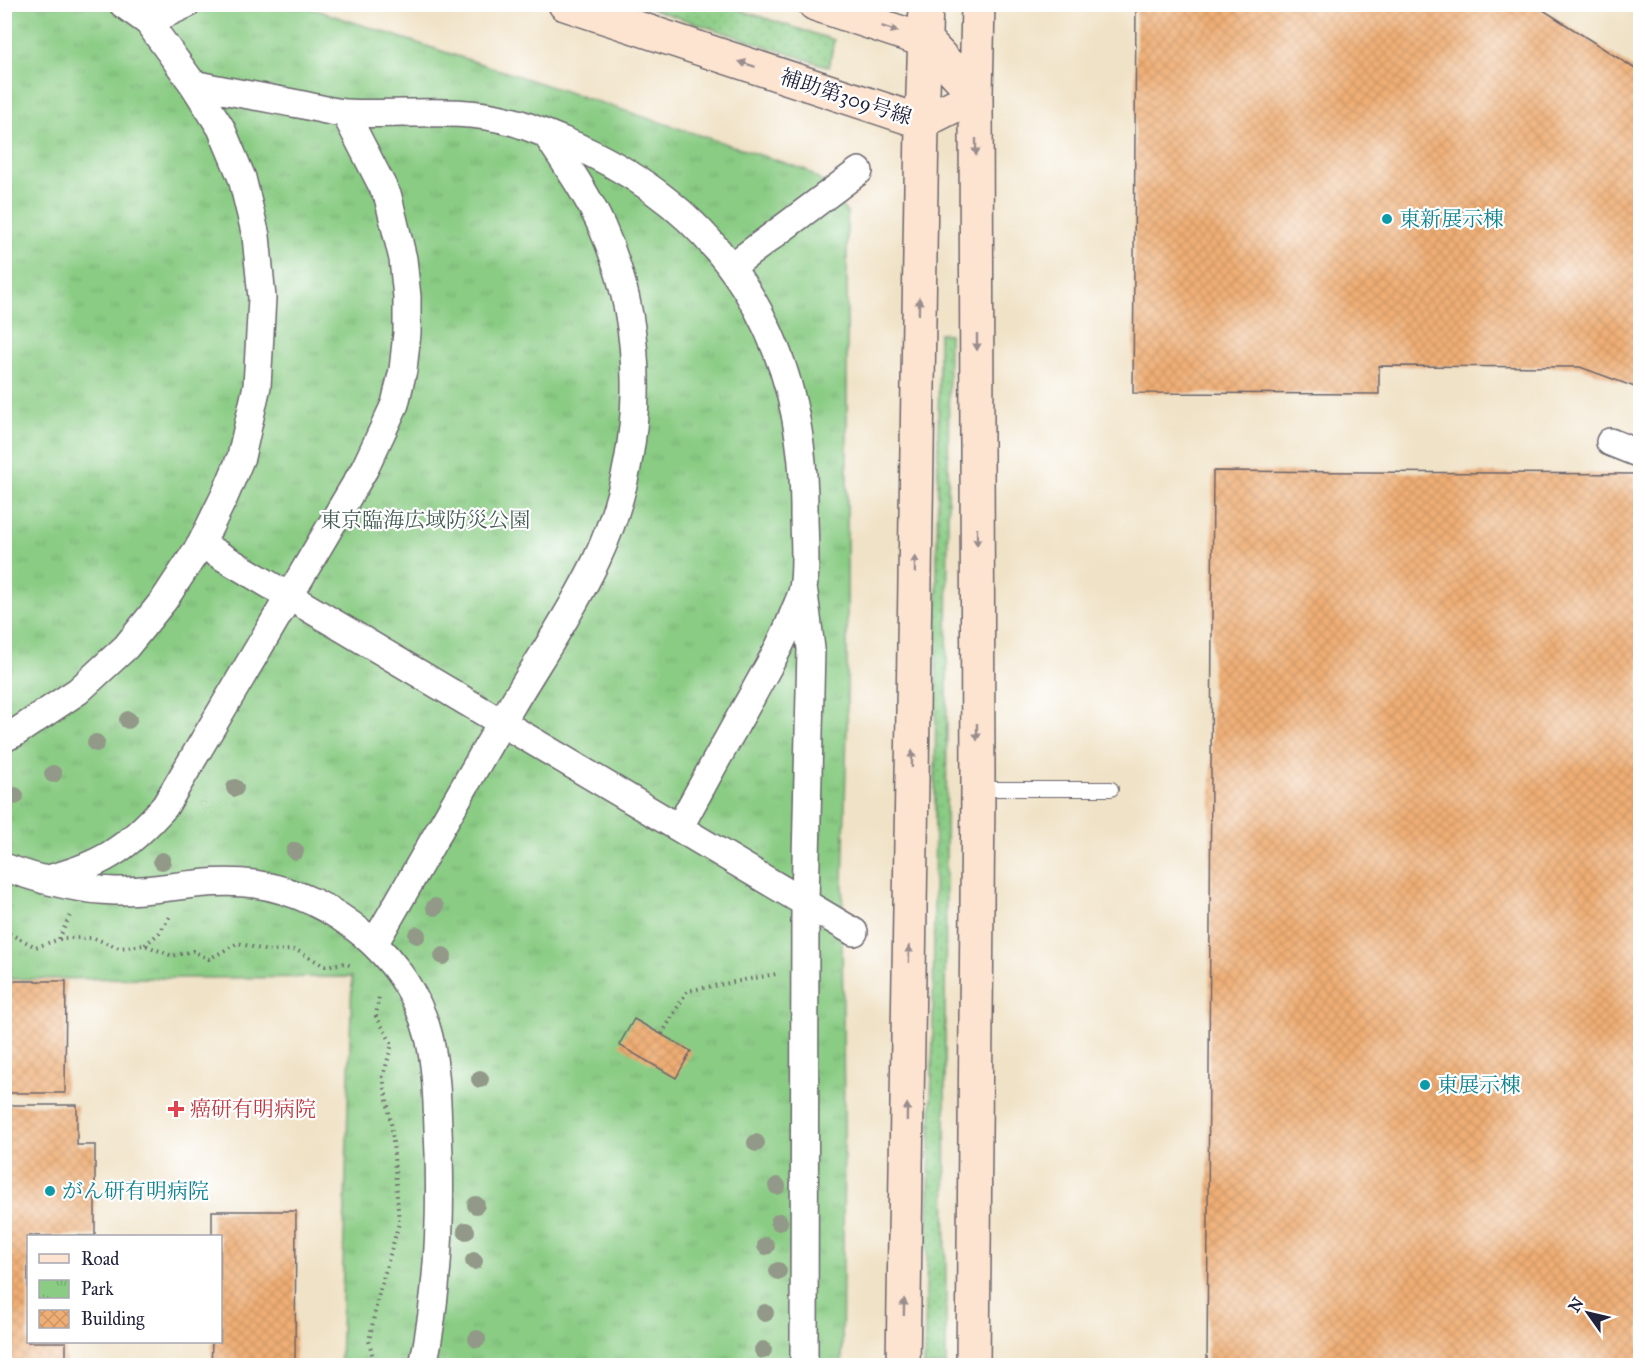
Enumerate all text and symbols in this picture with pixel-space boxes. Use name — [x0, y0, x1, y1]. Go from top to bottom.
one-way arrow — [881, 25, 899, 34]
one-way arrow — [737, 59, 755, 69]
street label: 補助第309号線 — [777, 63, 915, 131]
one-way arrow — [971, 137, 981, 156]
place label: 東新展示棟 — [1399, 206, 1504, 232]
marker: 東新展示棟 — [1380, 212, 1394, 226]
one-way arrow — [914, 297, 924, 316]
one-way arrow — [972, 332, 982, 351]
park label: 東京臨海広域防災公園 — [320, 507, 530, 533]
one-way arrow — [972, 527, 982, 546]
one-way arrow — [910, 555, 920, 574]
one-way arrow — [972, 722, 982, 741]
one-way arrow — [907, 750, 917, 769]
one-way arrow — [904, 945, 914, 964]
place label: 東展示棟 — [1437, 1072, 1521, 1098]
marker: 東展示棟 — [1418, 1078, 1432, 1092]
place label: 癌研有明病院 — [190, 1096, 316, 1122]
marker: 癌研有明病院 — [167, 1100, 185, 1118]
one-way arrow — [902, 1103, 911, 1122]
place label: がん研有明病院 — [62, 1178, 209, 1204]
marker: がん研有明病院 — [43, 1184, 57, 1198]
legend — [27, 1235, 222, 1343]
text: Road — [81, 1248, 119, 1270]
text: Park — [81, 1278, 114, 1300]
north arrow — [1558, 1283, 1618, 1343]
text: N — [1564, 1294, 1588, 1316]
one-way arrow — [899, 1298, 908, 1317]
text: Building — [81, 1308, 145, 1331]

